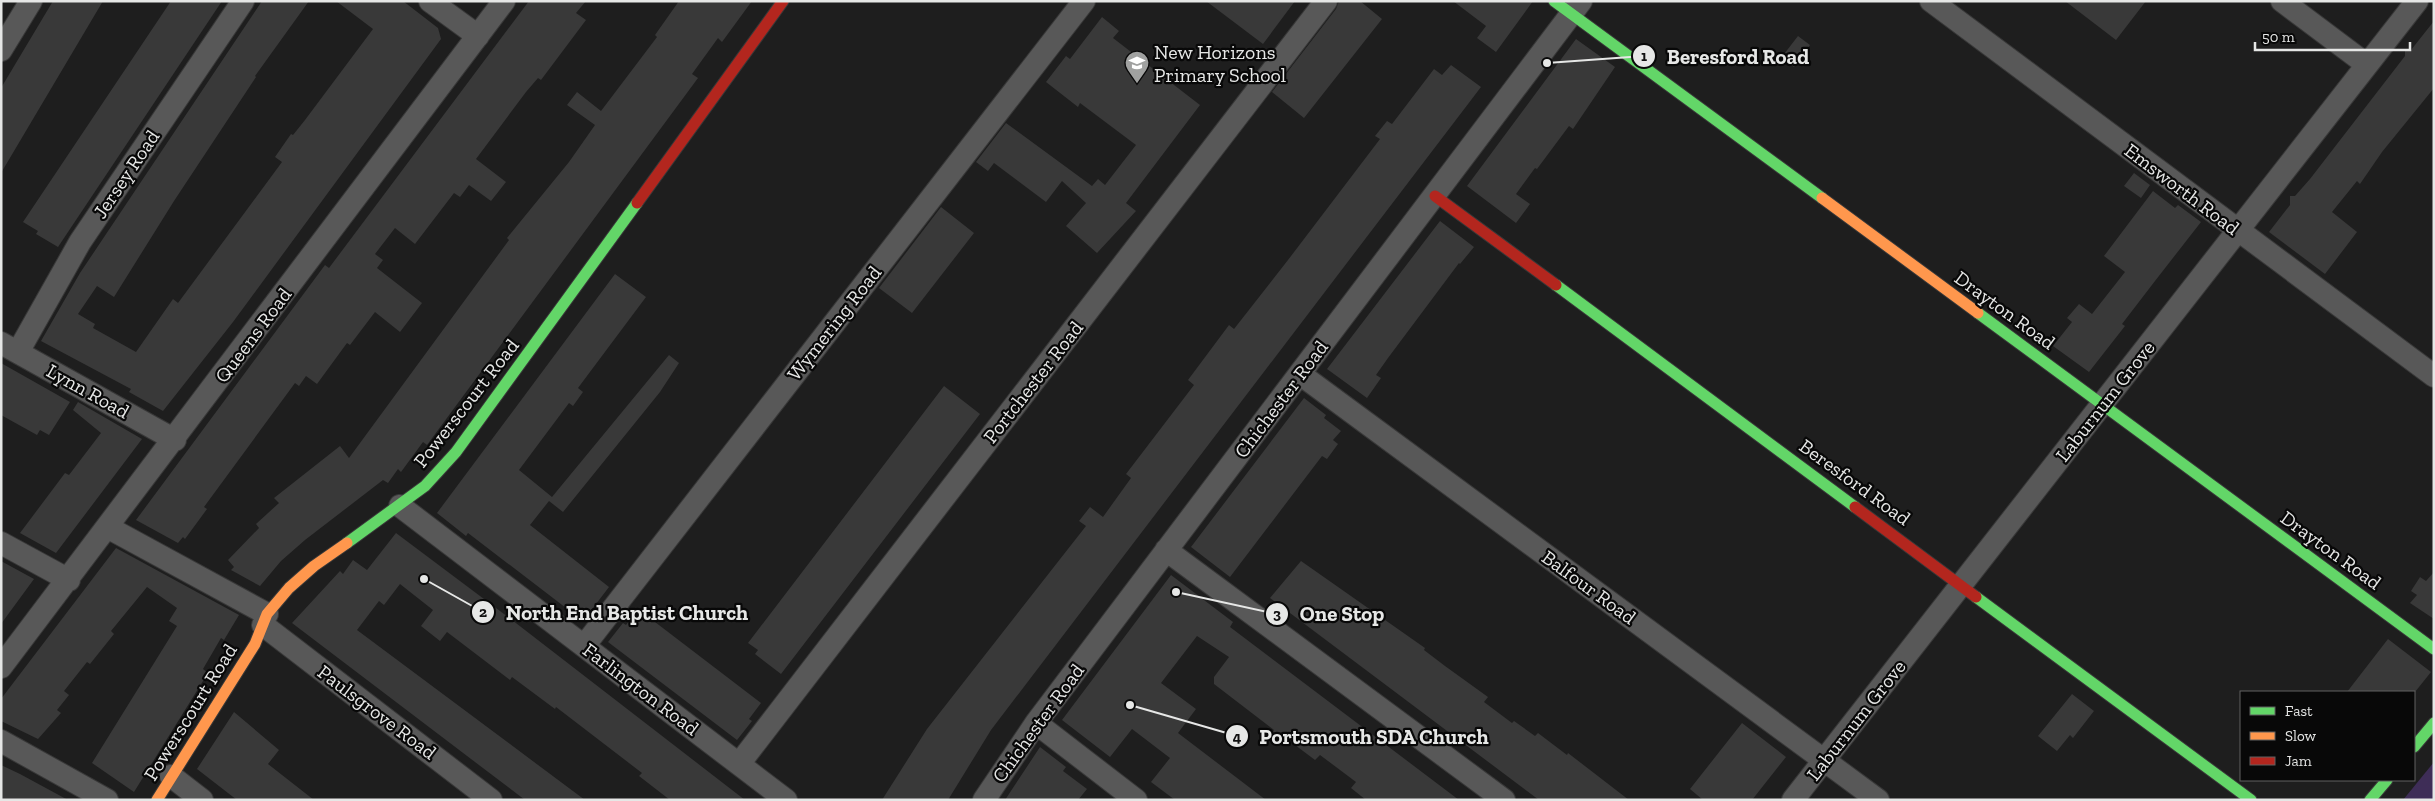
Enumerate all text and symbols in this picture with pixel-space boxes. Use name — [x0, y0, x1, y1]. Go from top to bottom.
scale bar — [2255, 20, 2410, 52]
text: 50 m — [2262, 28, 2295, 46]
callout: Beresford Road — [1632, 38, 1819, 74]
place label: New Horizons Primary School — [1154, 40, 1286, 87]
text: Beresford Road — [1667, 44, 1809, 69]
text: 1 — [1641, 47, 1647, 65]
school or university icon: New Horizons Primary School — [1124, 50, 1150, 84]
street label: Jersey Road — [88, 125, 164, 223]
street label: Emsworth Road — [2120, 138, 2244, 240]
street label: Wymering Road — [782, 261, 886, 385]
street label: Drayton Road — [1950, 265, 2060, 355]
street label: Queens Road — [210, 283, 296, 387]
street label: Portchester Road — [978, 316, 1088, 448]
street label: Powerscourt Road — [408, 334, 524, 472]
street label: Chichester Road — [1229, 336, 1333, 462]
street label: Laburnum Grove — [2050, 336, 2160, 466]
street label: Lynn Road — [42, 358, 134, 424]
street label: Beresford Road — [1795, 434, 1915, 530]
street label: Drayton Road — [2276, 505, 2386, 595]
street label: Balfour Road — [1537, 545, 1641, 629]
callout: North End Baptist Church — [471, 594, 759, 630]
callout: One Stop — [1265, 596, 1394, 632]
text: North End Baptist Church — [506, 600, 748, 625]
text: One Stop — [1300, 601, 1384, 626]
text: 2 — [479, 603, 487, 621]
text: 3 — [1273, 605, 1281, 623]
street label: Farlington Road — [578, 638, 704, 740]
street label: Powerscourt Road — [138, 639, 242, 785]
street label: Laburnum Grove — [1801, 655, 1911, 785]
street label: Chichester Road — [987, 659, 1089, 787]
street label: Paulsgrove Road — [313, 660, 441, 764]
legend — [2240, 691, 2415, 781]
text: Fast — [2285, 702, 2313, 720]
callout: Portsmouth SDA Church — [1224, 718, 1499, 754]
text: Portsmouth SDA Church — [1259, 724, 1489, 749]
text: Slow — [2285, 727, 2317, 745]
text: 4 — [1233, 728, 1242, 746]
text: Jam — [2285, 752, 2312, 770]

